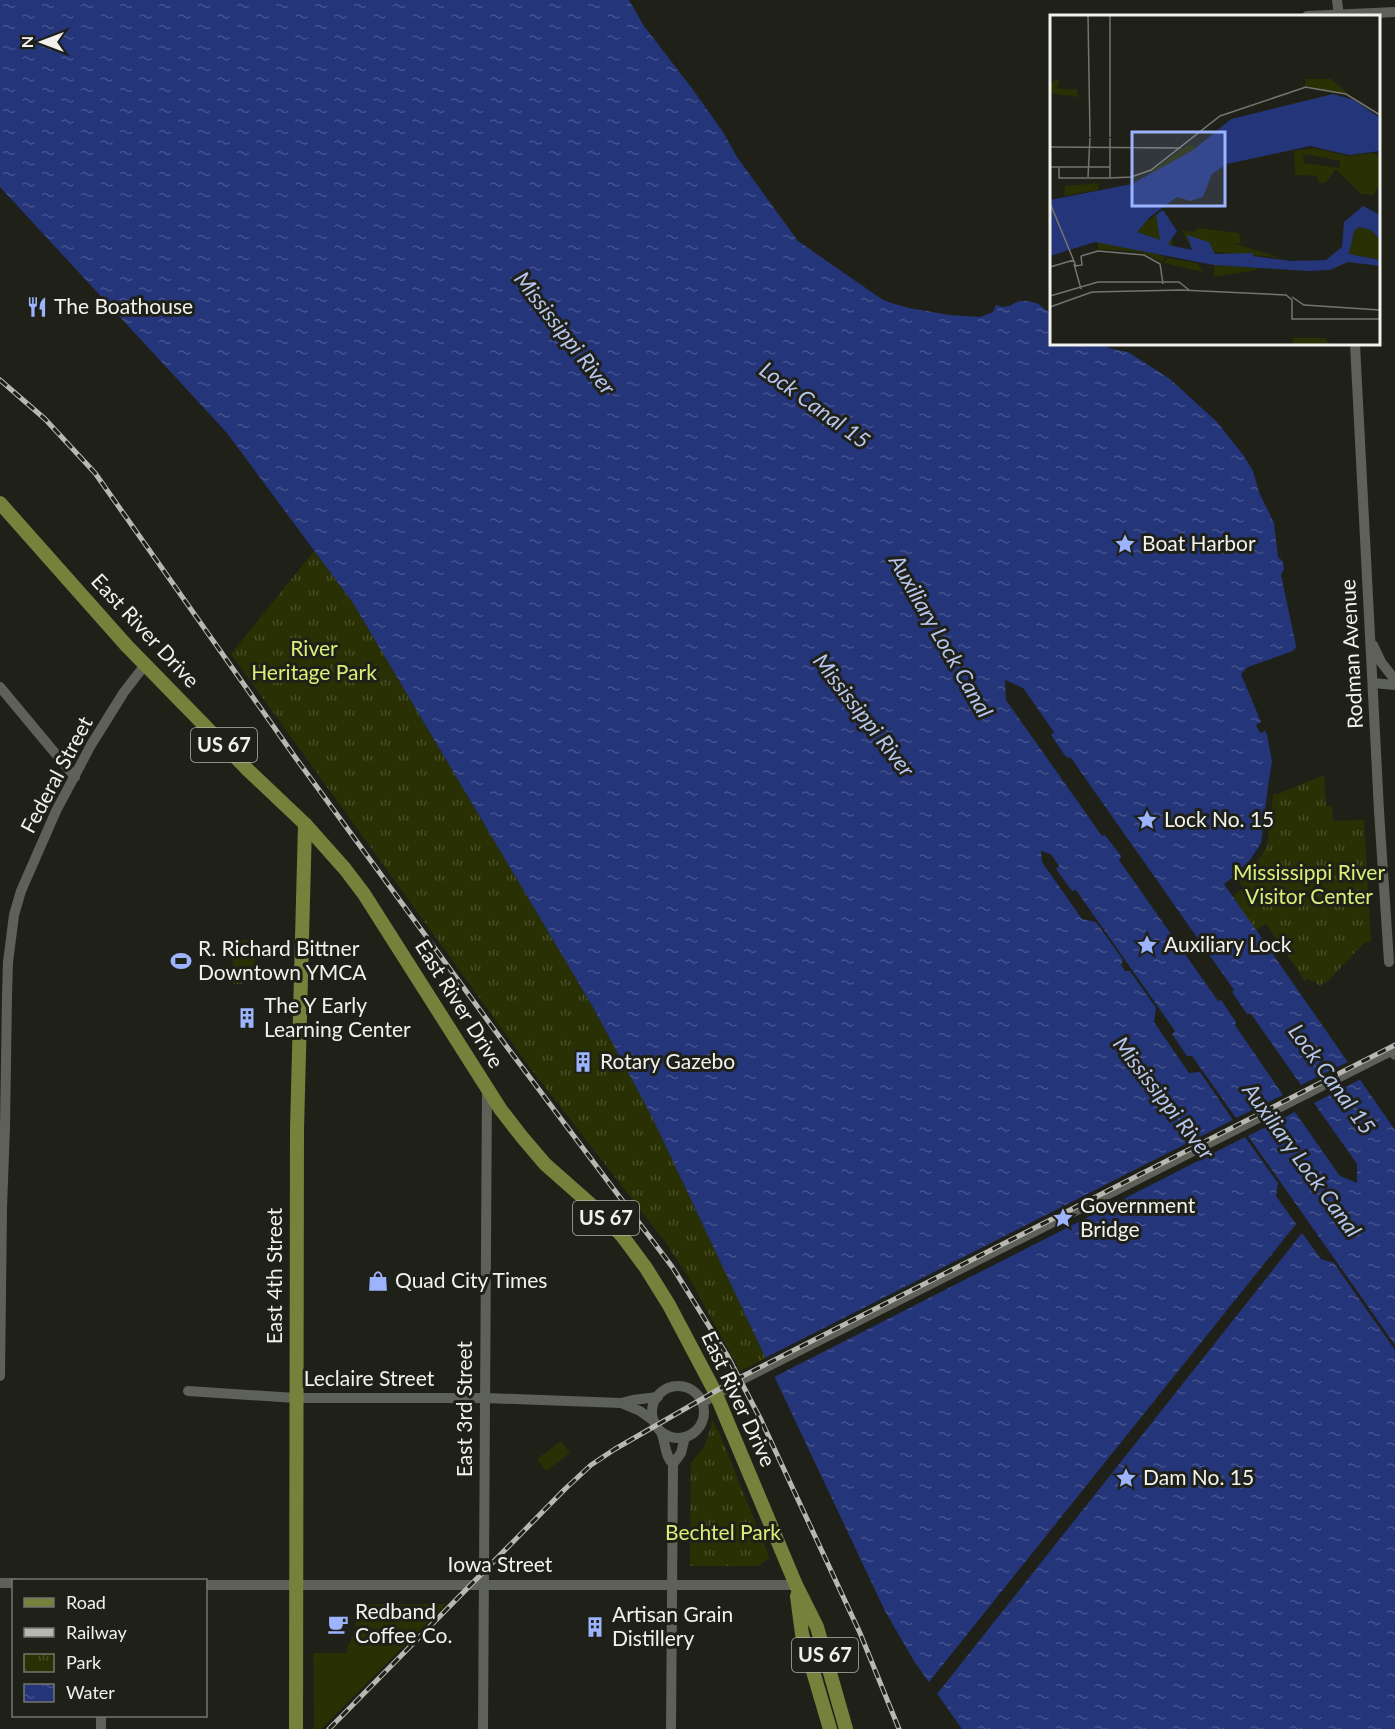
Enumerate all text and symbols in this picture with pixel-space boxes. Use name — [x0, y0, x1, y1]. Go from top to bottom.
north arrow — [12, 12, 72, 72]
inset map — [1050, 15, 1380, 345]
text: N — [17, 36, 36, 48]
water label: Mississippi River — [509, 266, 622, 400]
place label: The Boathouse — [54, 293, 193, 318]
restaurant icon: The Boathouse — [25, 295, 49, 319]
water label: Lock Canal 15 — [755, 355, 876, 454]
place label: Boat Harbor — [1142, 530, 1256, 555]
place icon: Boat Harbor — [1113, 532, 1137, 556]
water label: Auxiliary Lock Canal — [883, 549, 999, 722]
street label: East River Drive — [87, 568, 205, 692]
street label: Rodman Avenue — [1334, 579, 1367, 730]
park label: River Heritage Park — [251, 635, 377, 684]
water label: Mississippi River — [808, 648, 921, 782]
street label: Federal Street — [14, 711, 97, 837]
road number: US 67 — [191, 728, 257, 762]
place label: Lock No. 15 — [1164, 806, 1274, 831]
place icon: Lock No. 15 — [1135, 808, 1159, 832]
park label: Mississippi River Visitor Center — [1233, 859, 1385, 908]
place label: Auxiliary Lock — [1164, 931, 1292, 956]
place icon: Auxiliary Lock — [1135, 933, 1159, 957]
street label: East River Drive — [411, 934, 510, 1072]
place label: R. Richard Bittner Downtown YMCA — [198, 935, 367, 984]
sports icon: R. Richard Bittner Downtown YMCA — [169, 949, 193, 973]
place label: The Y Early Learning Center — [264, 992, 411, 1041]
building icon: The Y Early Learning Center — [235, 1006, 259, 1030]
water label: Lock Canal 15 — [1283, 1018, 1382, 1139]
water label: Mississippi River — [1108, 1031, 1221, 1165]
place label: Rotary Gazebo — [600, 1048, 735, 1073]
building icon: Rotary Gazebo — [571, 1050, 595, 1074]
water label: Auxiliary Lock Canal — [1237, 1077, 1367, 1242]
place label: Government Bridge — [1080, 1192, 1196, 1241]
road number: US 67 — [573, 1201, 639, 1235]
place icon: Government Bridge — [1051, 1206, 1075, 1230]
street label: East 4th Street — [261, 1207, 286, 1344]
place label: Quad City Times — [395, 1267, 547, 1292]
shop icon: Quad City Times — [366, 1269, 390, 1293]
street label: East River Drive — [697, 1327, 782, 1470]
street label: East 3rd Street — [451, 1340, 476, 1477]
street label: Leclaire Street — [304, 1365, 435, 1390]
place label: Dam No. 15 — [1143, 1464, 1254, 1489]
place icon: Dam No. 15 — [1114, 1466, 1138, 1490]
park label: Bechtel Park — [665, 1519, 781, 1544]
street label: Iowa Street — [448, 1551, 553, 1576]
legend — [12, 1579, 207, 1717]
text: Road — [66, 1591, 106, 1613]
place label: Redband Coffee Co. — [355, 1598, 452, 1647]
place label: Artisan Grain Distillery — [612, 1601, 733, 1650]
cafe icon: Redband Coffee Co. — [326, 1612, 350, 1636]
building icon: Artisan Grain Distillery — [583, 1615, 607, 1639]
text: Railway — [66, 1621, 127, 1643]
road number: US 67 — [792, 1638, 858, 1672]
text: Park — [66, 1651, 102, 1673]
text: Water — [66, 1681, 115, 1703]

